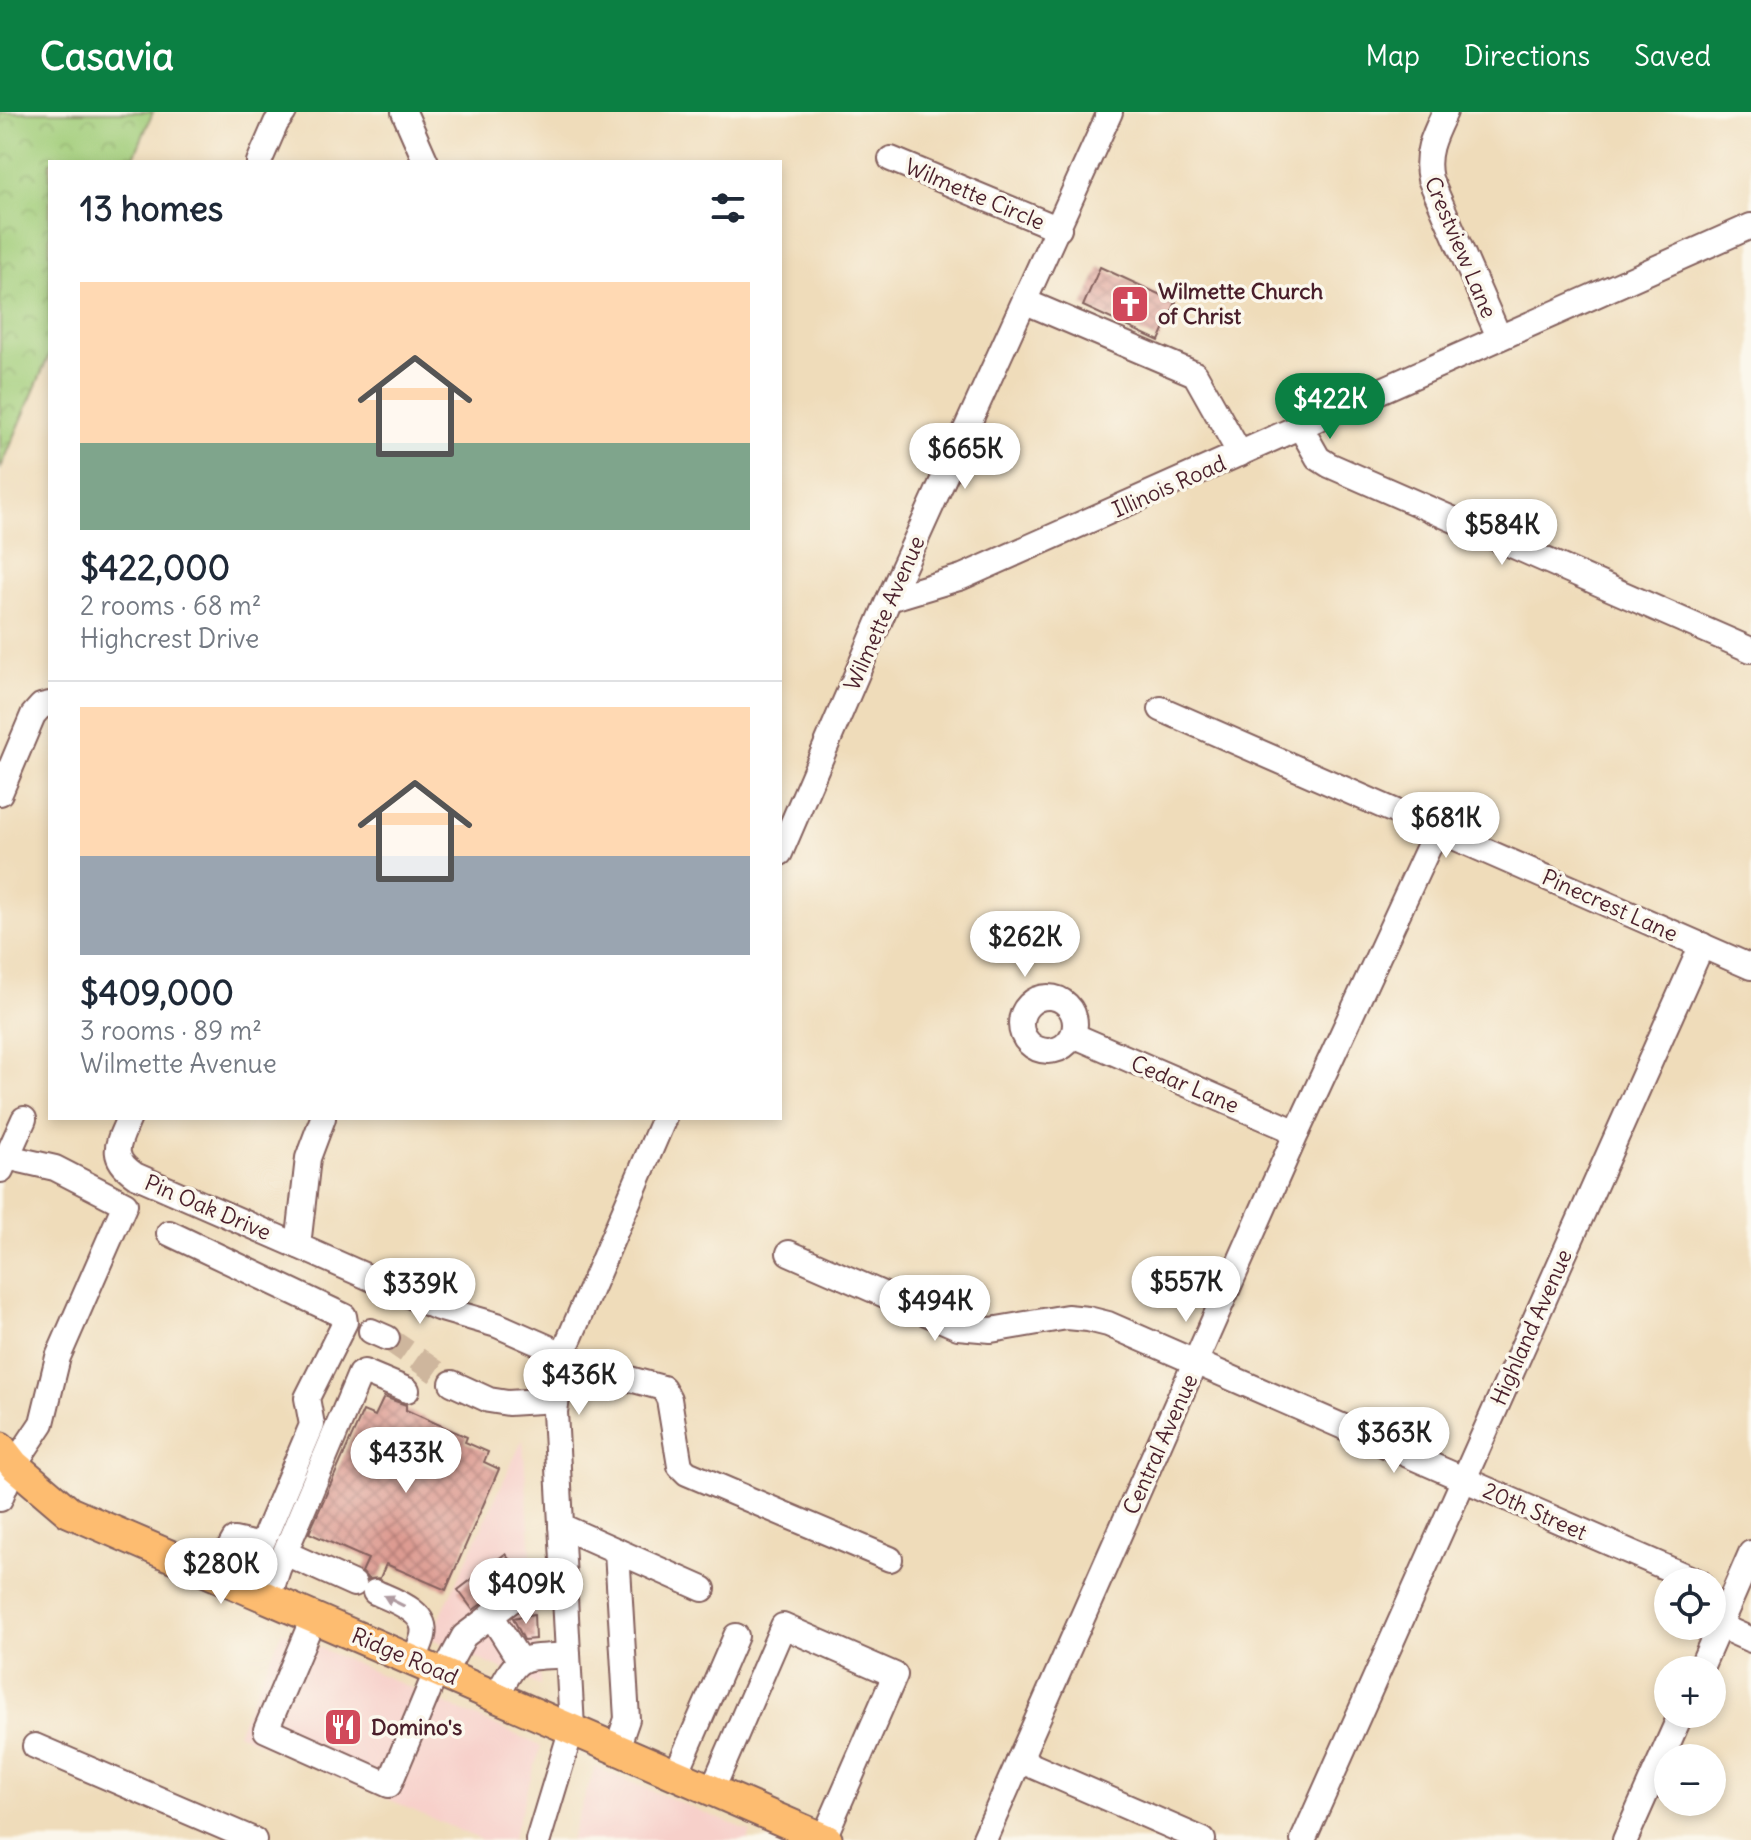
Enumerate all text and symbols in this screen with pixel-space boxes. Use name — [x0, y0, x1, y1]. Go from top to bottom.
text: Casavia — [40, 33, 174, 80]
text: Map — [1365, 38, 1420, 74]
text: Directions — [1464, 38, 1590, 74]
text: Saved — [1634, 38, 1711, 74]
street label: Wilmette Circle — [901, 152, 1049, 236]
street label: Crestview Lane — [1419, 172, 1503, 322]
icon: filters — [706, 186, 750, 230]
text: 13 homes — [80, 187, 223, 230]
place label: Wilmette Church of Christ — [1158, 277, 1324, 330]
church icon: Wilmette Church of Christ — [1109, 283, 1151, 325]
icon: home — [343, 334, 487, 478]
pin: $422K — [1274, 373, 1386, 441]
text: $422K — [1293, 382, 1367, 415]
pin: $665K — [909, 423, 1021, 491]
text: $665K — [927, 432, 1003, 465]
street label: Illinois Road — [1108, 449, 1230, 523]
pin: $584K — [1446, 499, 1558, 567]
text: $584K — [1464, 508, 1540, 541]
street label: Wilmette Avenue — [837, 531, 931, 695]
text: $422,000 — [80, 546, 230, 589]
text: 2 rooms · 68 m² — [80, 589, 262, 622]
text: Highcrest Drive — [80, 622, 259, 655]
icon: home — [343, 759, 487, 903]
pin: $681K — [1390, 792, 1502, 860]
text: $681K — [1411, 801, 1481, 834]
street label: Pinecrest Lane — [1538, 863, 1682, 947]
pin: $262K — [969, 911, 1081, 979]
text: $262K — [988, 920, 1062, 953]
text: $409,000 — [80, 971, 234, 1014]
text: 3 rooms · 89 m² — [80, 1014, 262, 1047]
text: Wilmette Avenue — [80, 1047, 277, 1080]
street label: Cedar Lane — [1127, 1049, 1243, 1119]
street label: Pin Oak Drive — [141, 1168, 275, 1246]
street label: Highland Avenue — [1484, 1245, 1578, 1409]
pin: $557K — [1130, 1256, 1242, 1324]
pin: $339K — [364, 1258, 476, 1326]
text: $557K — [1149, 1265, 1223, 1298]
text: $339K — [383, 1267, 457, 1300]
pin: $494K — [879, 1275, 991, 1343]
text: $494K — [897, 1284, 973, 1317]
pin: $436K — [523, 1349, 635, 1417]
text: $436K — [541, 1358, 617, 1391]
street label: Central Avenue — [1117, 1369, 1203, 1519]
pin: $363K — [1338, 1407, 1450, 1475]
text: $363K — [1356, 1416, 1432, 1449]
pin: $433K — [350, 1427, 462, 1495]
text: $433K — [368, 1436, 444, 1469]
street label: 20th Street — [1479, 1476, 1591, 1546]
pin: $280K — [165, 1538, 277, 1606]
text: $280K — [183, 1547, 259, 1580]
pin: $409K — [470, 1558, 582, 1626]
text: $409K — [487, 1567, 565, 1600]
map controls — [1654, 1568, 1726, 1816]
button: locate — [1654, 1568, 1726, 1640]
one-way arrow — [382, 1595, 405, 1608]
street label: Ridge Road — [348, 1621, 462, 1691]
button: + — [1654, 1656, 1726, 1728]
restaurant icon: Domino's — [322, 1706, 364, 1748]
place label: Domino's — [371, 1713, 462, 1741]
button: − — [1654, 1744, 1726, 1816]

